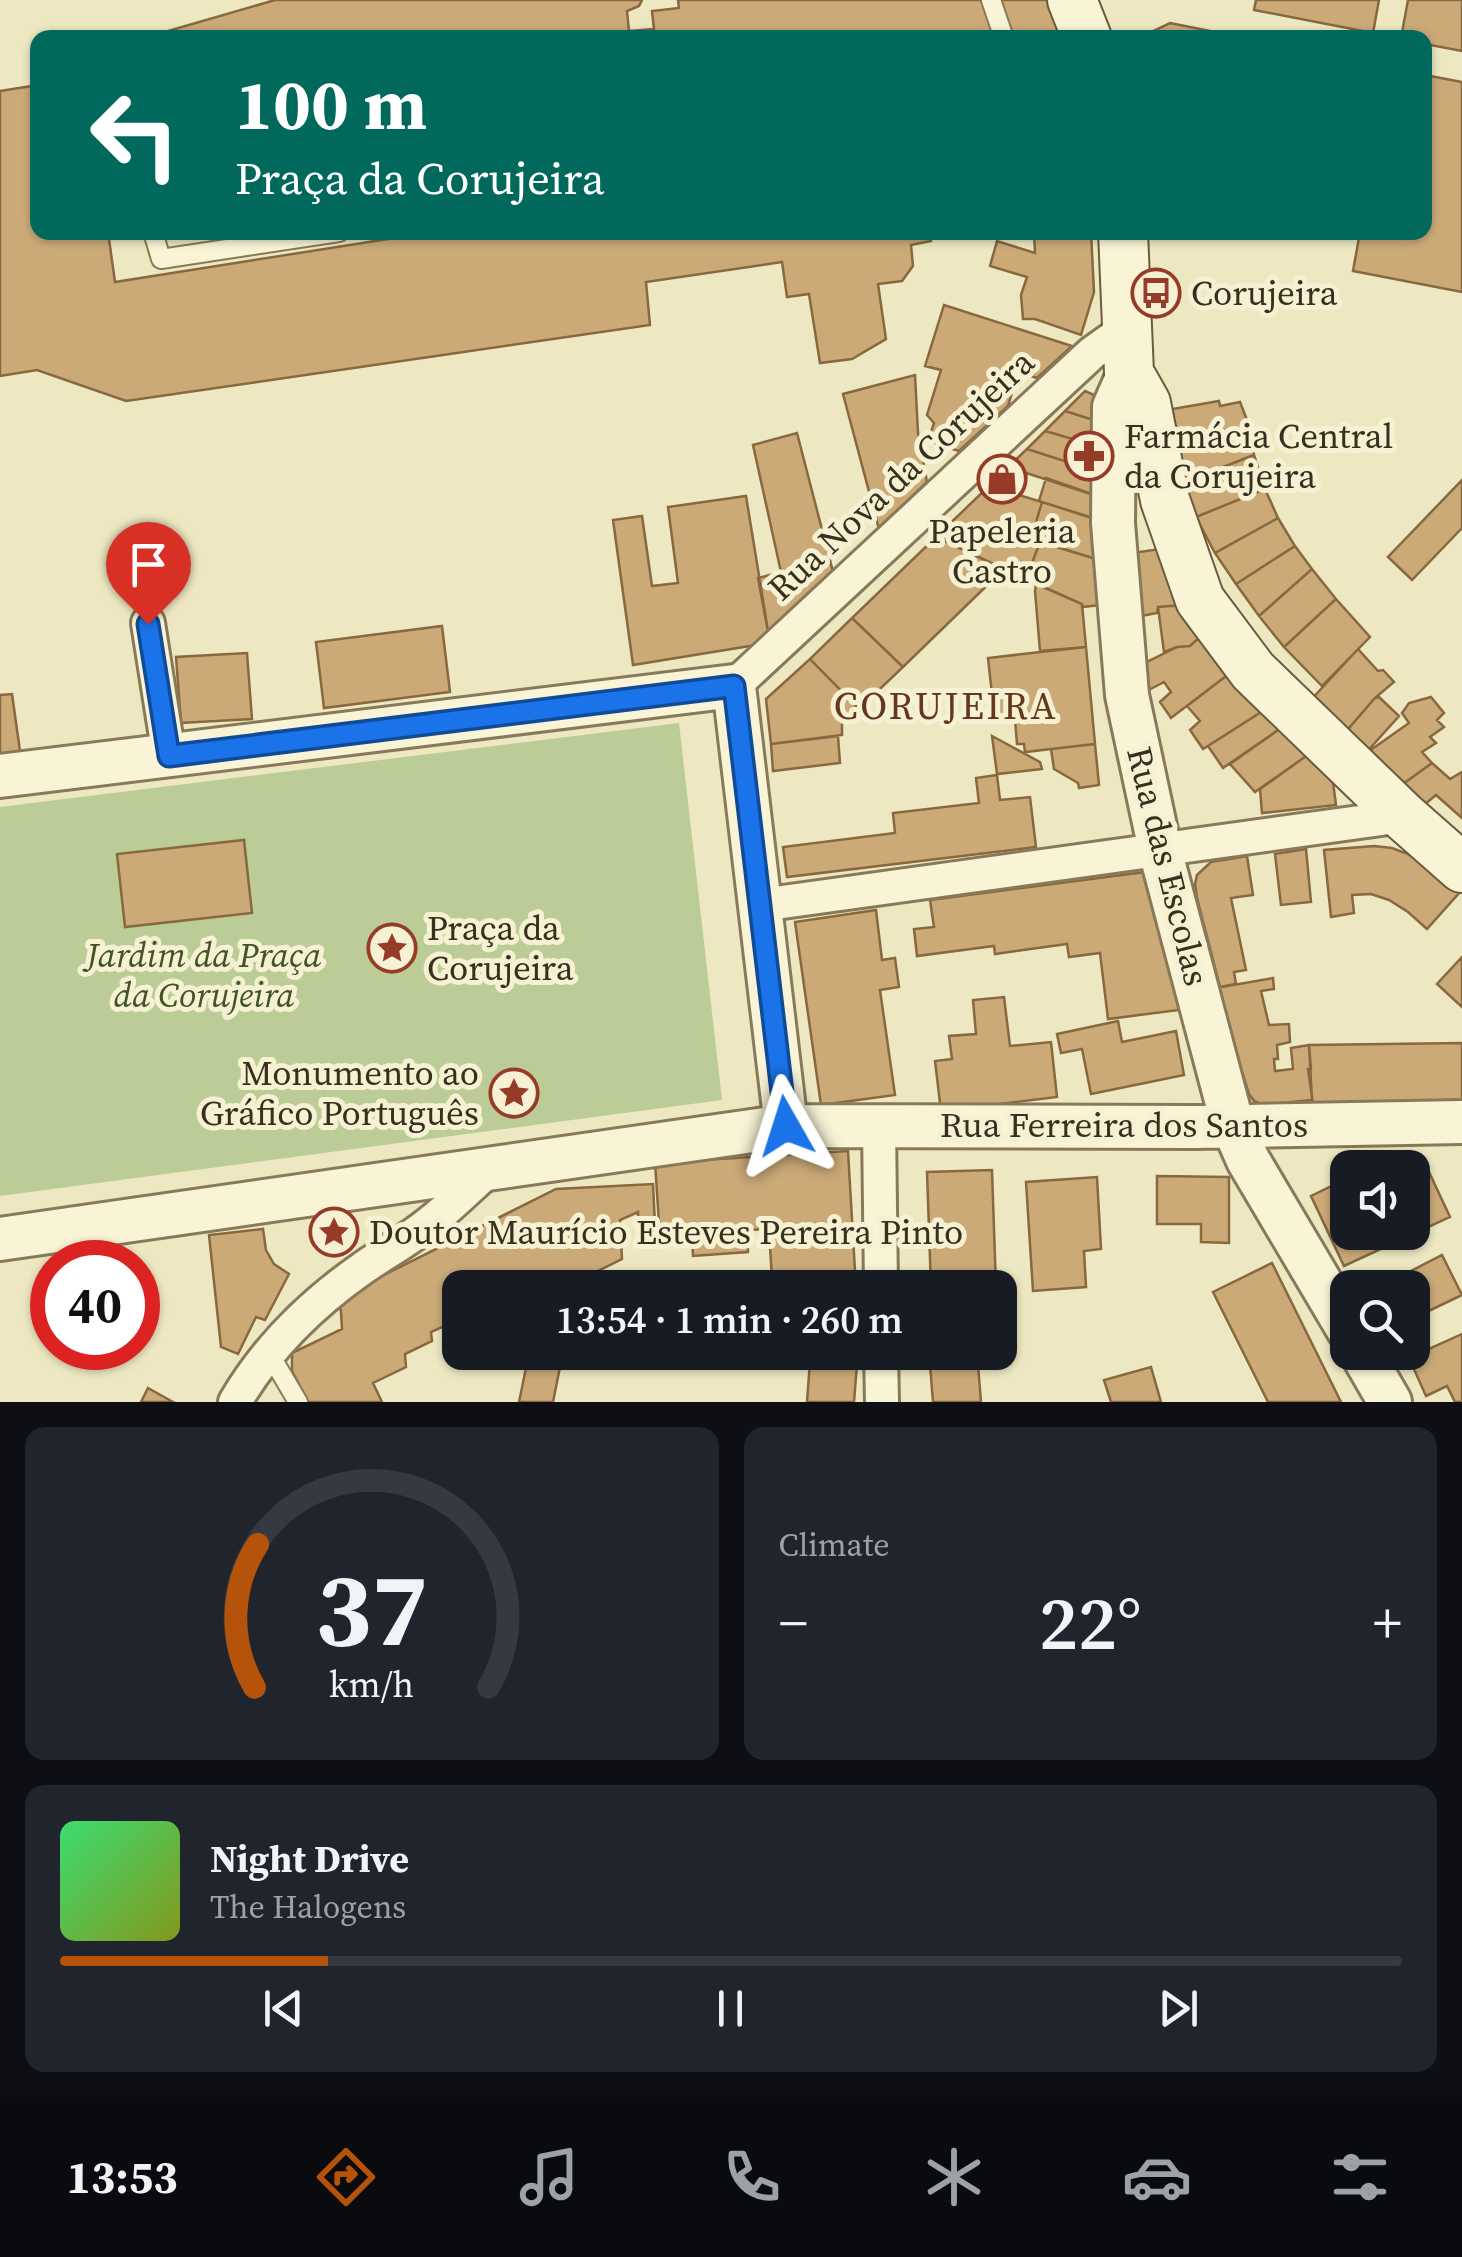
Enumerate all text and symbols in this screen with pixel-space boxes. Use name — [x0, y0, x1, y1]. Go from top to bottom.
text: 100 m — [235, 56, 427, 152]
icon: left — [70, 70, 200, 200]
text: Praça da Corujeira — [235, 147, 605, 209]
bus stop icon: Corujeira — [1130, 267, 1182, 319]
place label: Corujeira — [1191, 269, 1338, 317]
street label: Rua Nova da Corujeira — [757, 339, 1045, 611]
place label: Farmácia Central da Corujeira — [1124, 412, 1393, 500]
pharmacy icon: Farmácia Central da Corujeira — [1063, 430, 1115, 482]
shop icon: Papeleria Castro — [976, 453, 1028, 505]
place label: Papeleria Castro — [929, 507, 1076, 595]
pin — [106, 522, 191, 625]
icon: arrive — [121, 537, 176, 592]
district label: CORUJEIRA — [834, 680, 1058, 732]
street label: Rua das Escolas — [1115, 741, 1221, 991]
place label: Praça da Corujeira — [427, 904, 574, 992]
place icon: Praça da Corujeira — [366, 922, 418, 974]
park label: Jardim da Praça da Corujeira — [81, 931, 322, 1019]
place label: Monumento ao Gráfico Português — [200, 1049, 479, 1137]
place icon: Monumento ao Gráfico Português — [488, 1067, 540, 1119]
position arrow — [734, 1074, 838, 1178]
street label: Rua Ferreira dos Santos — [940, 1101, 1308, 1149]
map controls — [1330, 1150, 1430, 1370]
button: sound — [1330, 1150, 1430, 1250]
place icon: Doutor Maurício Esteves Pereira Pinto — [308, 1206, 360, 1258]
place label: Doutor Maurício Esteves Pereira Pinto — [369, 1208, 963, 1256]
speed limit sign: 40 — [30, 1240, 160, 1370]
button: search — [1330, 1270, 1430, 1370]
text: 13:54 · 1 min · 260 m — [556, 1294, 903, 1346]
text: Climate — [779, 1523, 890, 1567]
text: 37 — [315, 1537, 428, 1680]
text: 22° — [1039, 1571, 1142, 1674]
text: − — [779, 1585, 808, 1660]
text: + — [1373, 1585, 1402, 1660]
text: km/h — [329, 1660, 414, 1709]
text: Night Drive — [210, 1833, 409, 1885]
text: The Halogens — [210, 1885, 406, 1929]
icon: previous — [256, 1981, 311, 2036]
icon: pause — [703, 1981, 758, 2036]
icon: next — [1151, 1981, 1206, 2036]
icon: directions — [311, 2142, 381, 2212]
icon: music — [514, 2142, 584, 2212]
icon: phone — [717, 2142, 787, 2212]
icon: climate — [919, 2142, 989, 2212]
icon: car — [1122, 2142, 1192, 2212]
icon: filters — [1325, 2142, 1395, 2212]
text: 13:53 — [66, 2146, 178, 2208]

